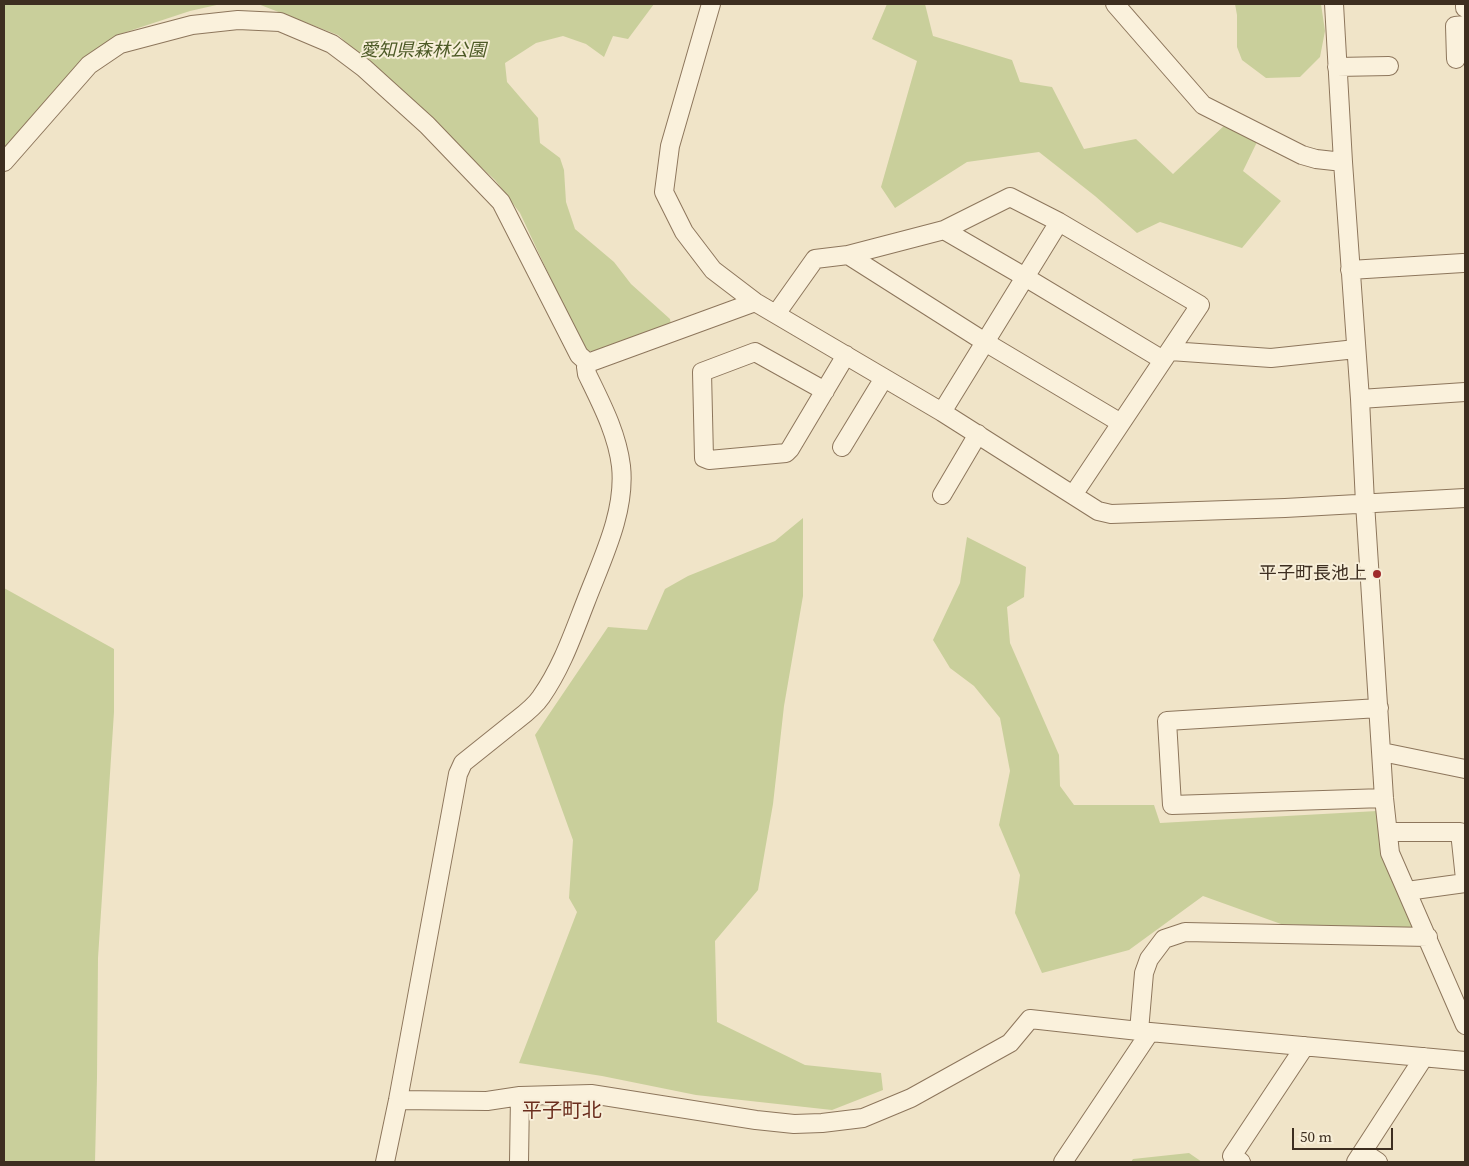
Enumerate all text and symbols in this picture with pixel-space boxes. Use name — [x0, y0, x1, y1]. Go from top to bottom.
park label: 愛知県森林公園 — [360, 40, 486, 62]
place label: 平子町長池上 — [1259, 563, 1367, 585]
marker: 平子町長池上 — [1371, 568, 1383, 580]
district label: 平子町北 — [522, 1100, 602, 1124]
scale bar — [1294, 1118, 1395, 1150]
text: 50 m — [1300, 1126, 1332, 1147]

